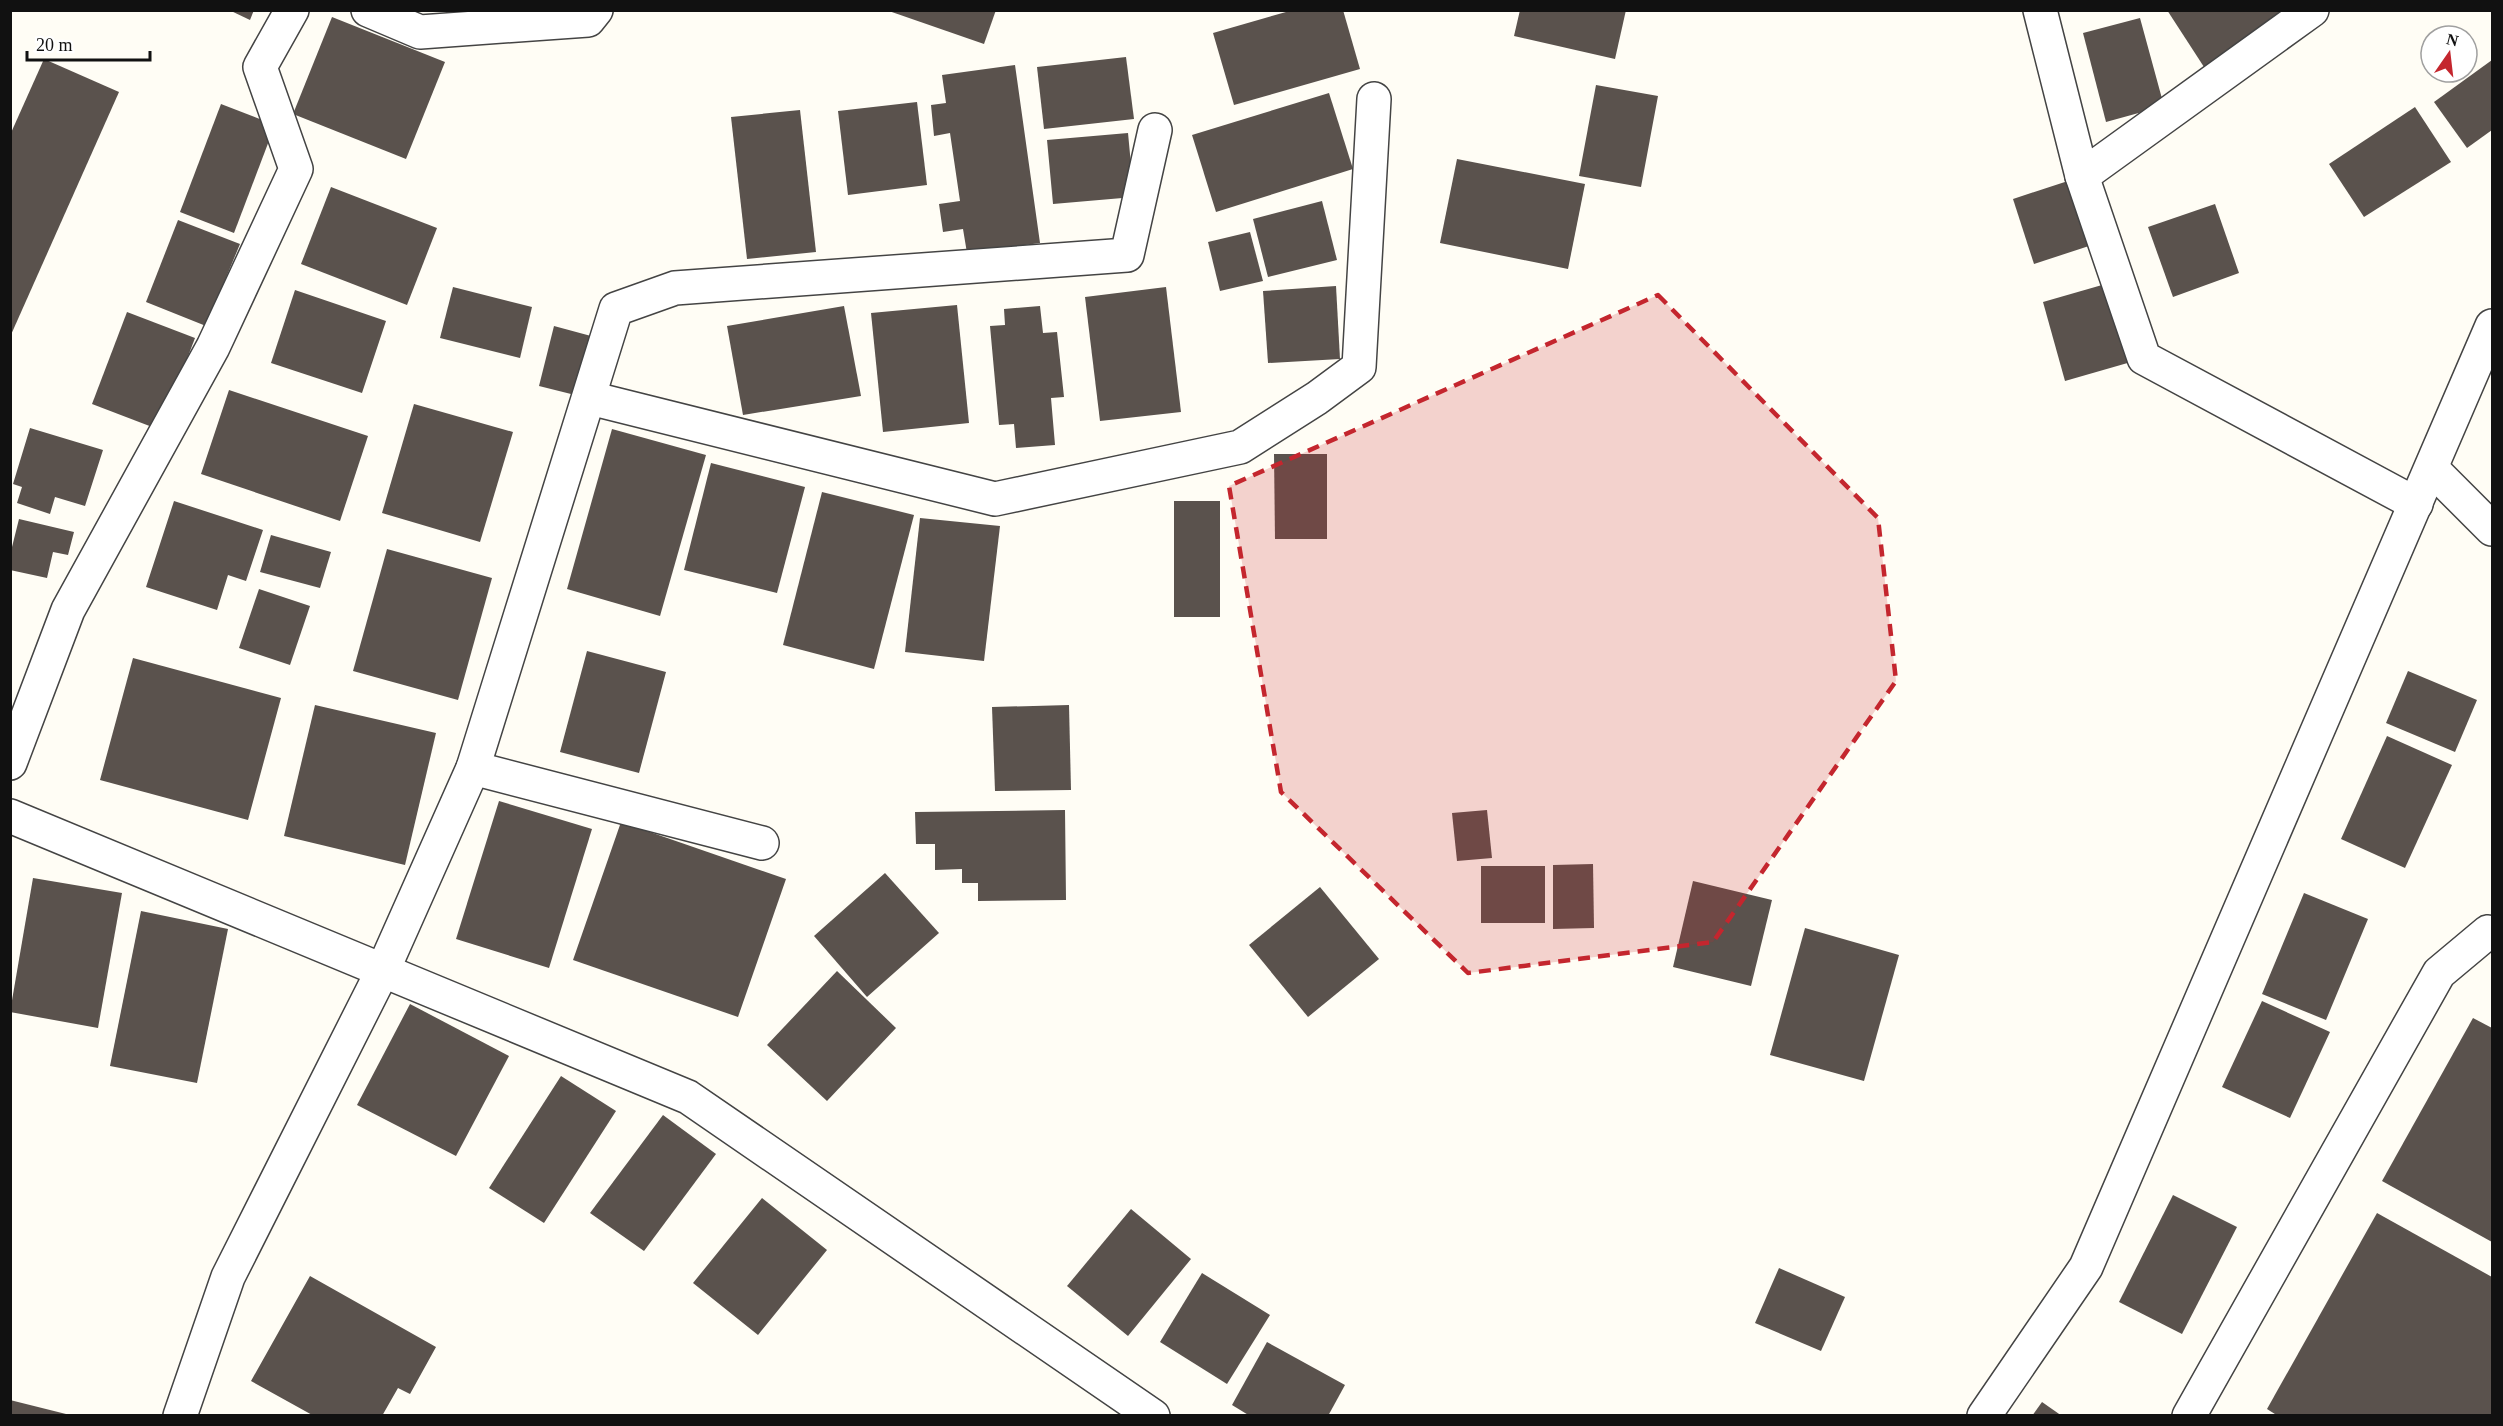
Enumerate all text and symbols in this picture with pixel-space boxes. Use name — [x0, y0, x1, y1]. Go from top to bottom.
scale bar — [27, 24, 150, 62]
north arrow — [2419, 24, 2479, 84]
text: N — [2445, 30, 2461, 50]
text: 20 m — [36, 35, 73, 55]

